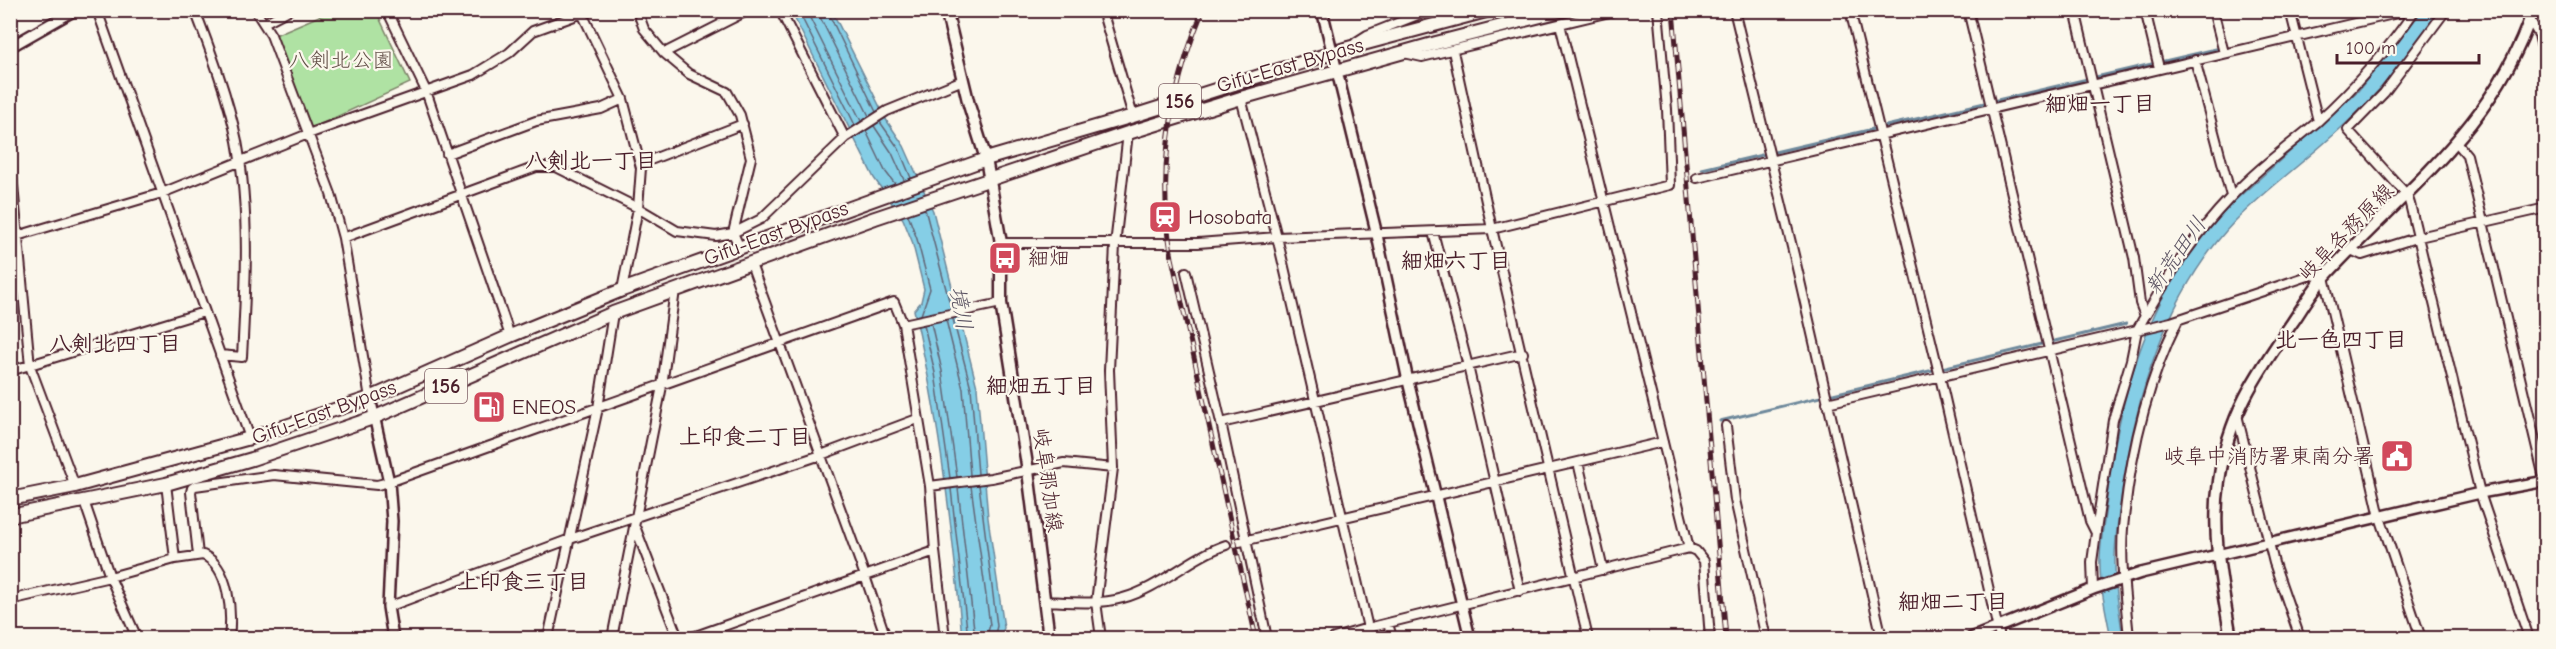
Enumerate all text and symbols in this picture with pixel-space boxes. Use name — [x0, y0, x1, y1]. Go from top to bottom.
scale bar — [2337, 27, 2480, 65]
street label: Gifu-East Bypass — [1214, 33, 1366, 97]
text: 100 m — [2346, 38, 2396, 59]
park label: 八剣北公園 — [289, 48, 394, 72]
road number: 156 — [1159, 84, 1201, 118]
district label: 細畑一丁目 — [2045, 91, 2155, 117]
district label: 八剣北一丁目 — [525, 148, 657, 174]
street label: 岐阜各務原線 — [2294, 178, 2398, 286]
street label: Gifu-East Bypass — [700, 196, 852, 270]
station icon: Hosobata — [1147, 199, 1183, 235]
place label: Hosobata — [1188, 205, 1272, 229]
water label: 新荒田川 — [2140, 212, 2212, 299]
bus stop icon: 細畑 — [987, 240, 1023, 276]
place label: 細畑 — [1028, 246, 1070, 270]
district label: 細畑六丁目 — [1401, 248, 1511, 274]
water label: 境川 — [944, 284, 978, 332]
district label: 北一色四丁目 — [2275, 327, 2407, 353]
district label: 八剣北四丁目 — [49, 331, 181, 357]
road number: 156 — [425, 369, 467, 403]
district label: 細畑五丁目 — [986, 373, 1096, 399]
street label: Gifu-East Bypass — [248, 375, 400, 449]
fuel station icon: ENEOS — [471, 389, 507, 425]
place label: ENEOS — [512, 395, 576, 419]
district label: 上印食二丁目 — [679, 424, 811, 450]
street label: 岐阜那加線 — [1029, 426, 1067, 534]
public building icon: 岐阜中消防署東南分署 — [2379, 438, 2415, 474]
place label: 岐阜中消防署東南分署 — [2164, 444, 2374, 468]
district label: 上印食三丁目 — [457, 569, 589, 595]
district label: 細畑二丁目 — [1898, 589, 2008, 615]

